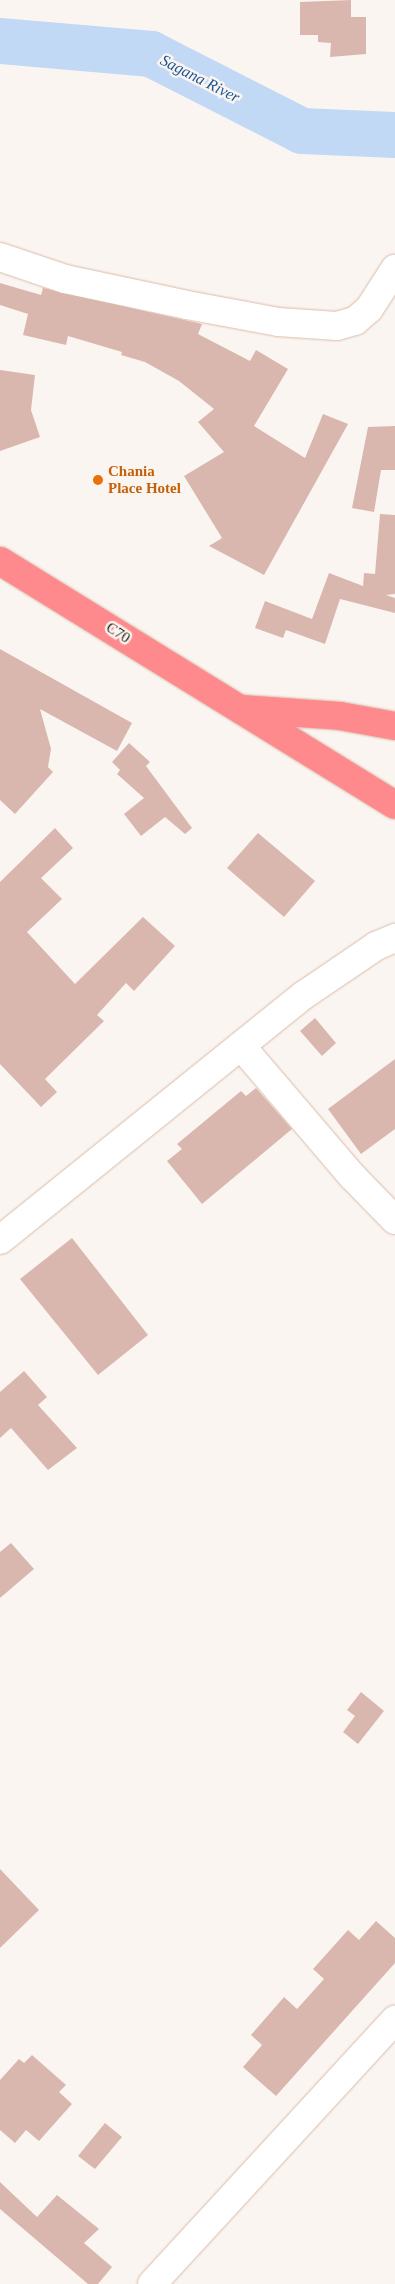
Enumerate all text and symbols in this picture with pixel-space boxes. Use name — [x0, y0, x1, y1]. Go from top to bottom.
water label: Sagana River — [157, 51, 243, 107]
place label: Chania Place Hotel — [108, 462, 181, 497]
marker: Chania Place Hotel — [92, 474, 104, 486]
street label: C70 — [103, 619, 133, 647]

